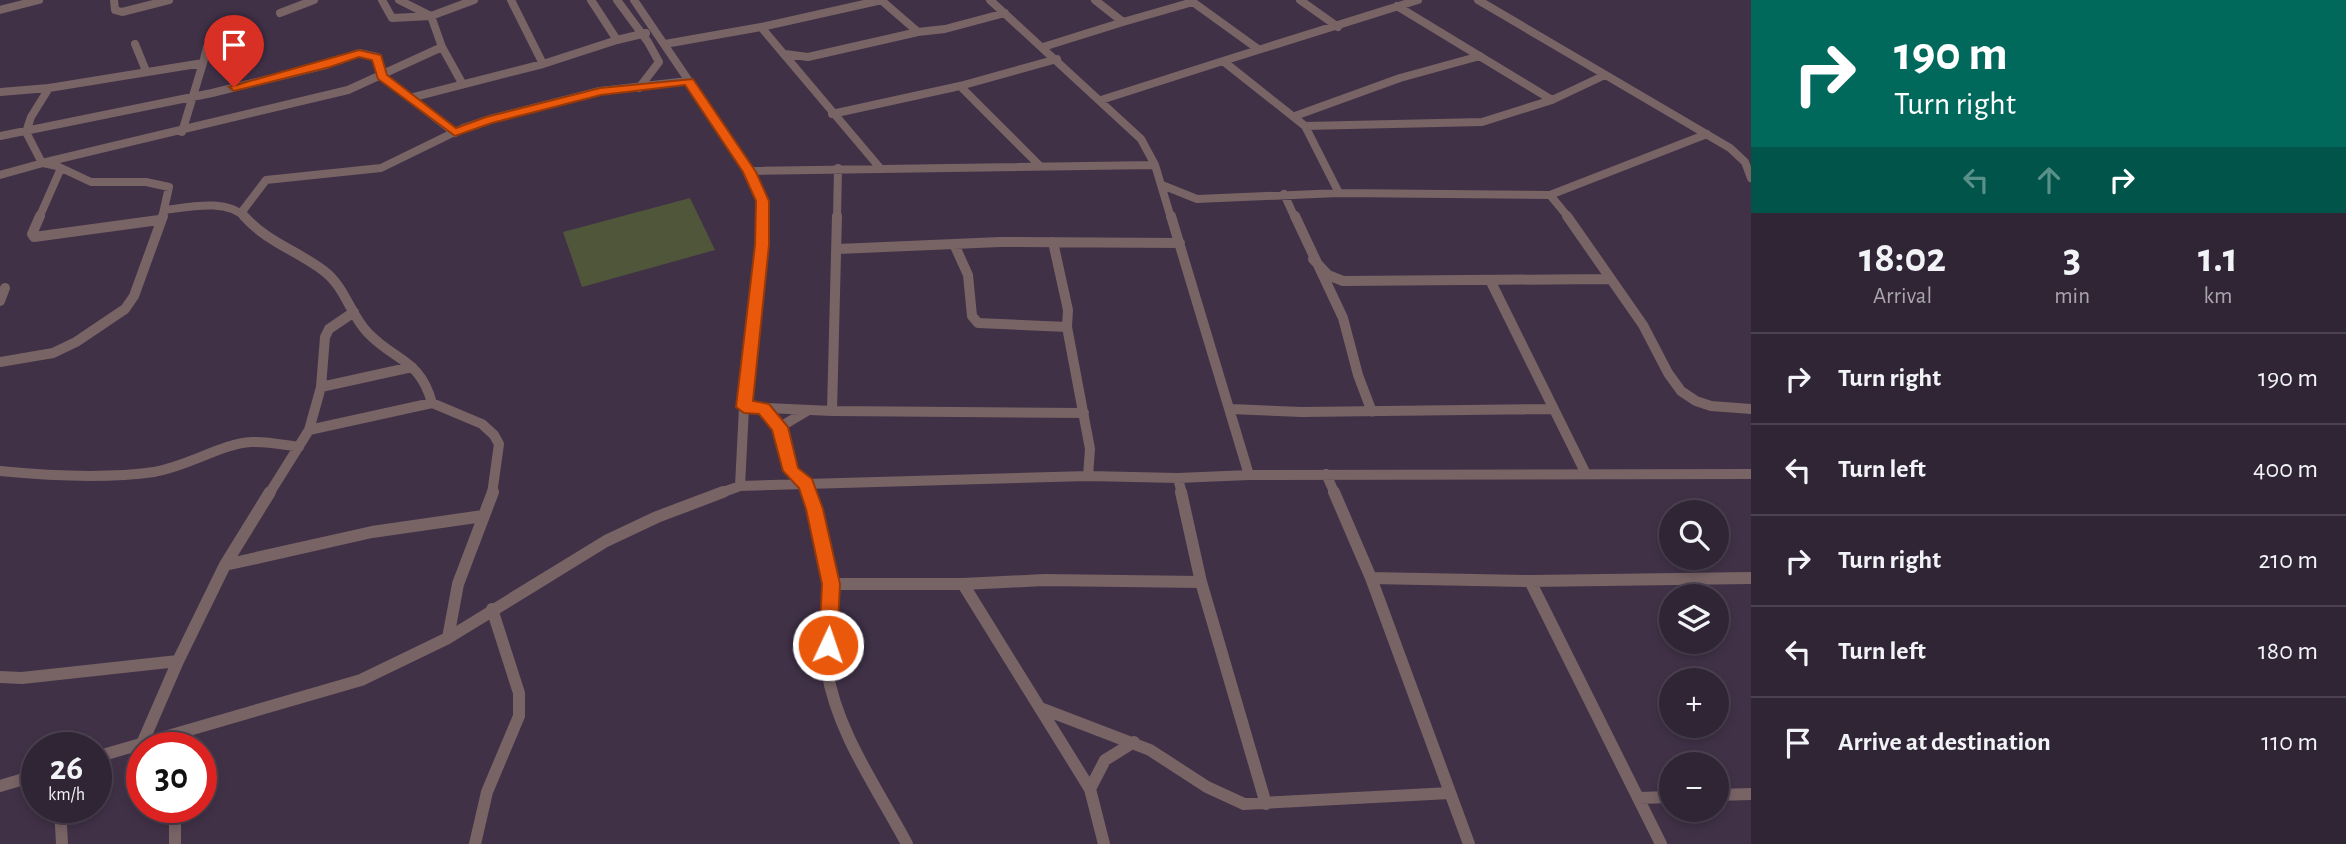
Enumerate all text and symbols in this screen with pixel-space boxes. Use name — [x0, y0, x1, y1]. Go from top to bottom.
pin — [204, 15, 264, 87]
icon: arrive — [215, 26, 253, 64]
icon: right — [1779, 28, 1870, 119]
text: 190 m — [1894, 30, 2008, 79]
text: Turn right — [1894, 88, 2016, 120]
icon: left — [1957, 161, 1995, 199]
icon: ahead — [2030, 161, 2068, 199]
icon: right — [2103, 161, 2141, 199]
text: 18:02 — [1859, 237, 1946, 279]
text: 3 — [2063, 237, 2081, 279]
text: 1.1 — [2198, 237, 2238, 279]
text: Arrival — [1873, 285, 1932, 308]
text: min — [2054, 285, 2090, 308]
text: km — [2204, 285, 2232, 308]
icon: right — [1779, 360, 1817, 398]
text: Turn right — [1838, 365, 1941, 391]
text: 190 m — [2258, 365, 2318, 391]
icon: left — [1779, 451, 1817, 489]
text: Turn left — [1838, 456, 1926, 482]
text: 400 m — [2253, 456, 2318, 482]
map controls — [1659, 500, 1729, 822]
button: search — [1659, 500, 1729, 570]
icon: right — [1779, 542, 1817, 580]
text: Turn right — [1838, 547, 1941, 573]
text: 210 m — [2258, 547, 2318, 573]
button: layers — [1659, 584, 1729, 654]
position arrow — [791, 608, 865, 682]
icon: left — [1779, 633, 1817, 671]
text: Turn left — [1838, 638, 1926, 664]
text: 180 m — [2258, 638, 2318, 664]
button: + — [1659, 668, 1729, 738]
icon: arrive — [1779, 724, 1817, 762]
text: Arrive at destination — [1838, 729, 2051, 755]
text: 110 m — [2261, 729, 2318, 755]
speed limit sign: 30 — [126, 732, 217, 823]
text: 26 — [50, 751, 83, 786]
button: − — [1659, 752, 1729, 822]
text: km/h — [48, 786, 85, 804]

